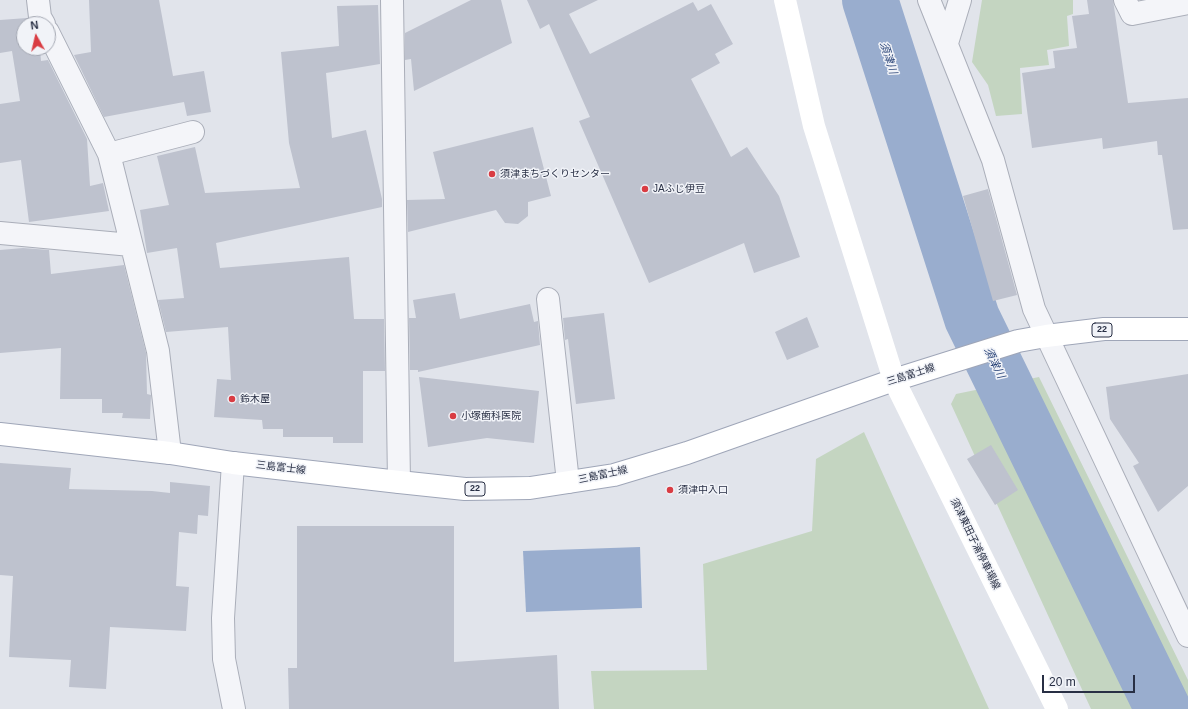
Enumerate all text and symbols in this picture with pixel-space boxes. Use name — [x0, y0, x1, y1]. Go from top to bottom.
north arrow — [16, 16, 56, 56]
text: N — [30, 19, 39, 32]
water label: 須津川 — [877, 40, 899, 76]
place label: 須津まちづくりセンター — [500, 168, 610, 180]
marker: 須津まちづくりセンター — [487, 169, 497, 179]
place label: JAふじ伊豆 — [653, 183, 705, 195]
marker: JAふじ伊豆 — [640, 184, 650, 194]
road number: 22 — [1092, 323, 1112, 337]
water label: 須津川 — [981, 345, 1007, 381]
street label: 三島富士線 — [885, 362, 937, 388]
place label: 鈴木屋 — [240, 393, 270, 405]
marker: 鈴木屋 — [227, 394, 237, 404]
place label: 小塚歯科医院 — [461, 410, 521, 422]
marker: 小塚歯科医院 — [448, 411, 458, 421]
street label: 三島富士線 — [255, 459, 307, 477]
street label: 三島富士線 — [577, 464, 629, 486]
road number: 22 — [465, 482, 485, 496]
place label: 須津中入口 — [678, 484, 728, 496]
marker: 須津中入口 — [665, 485, 675, 495]
street label: 須津東田子浦停車場線 — [948, 496, 1002, 592]
scale bar — [1044, 667, 1137, 693]
text: 20 m — [1049, 675, 1076, 689]

